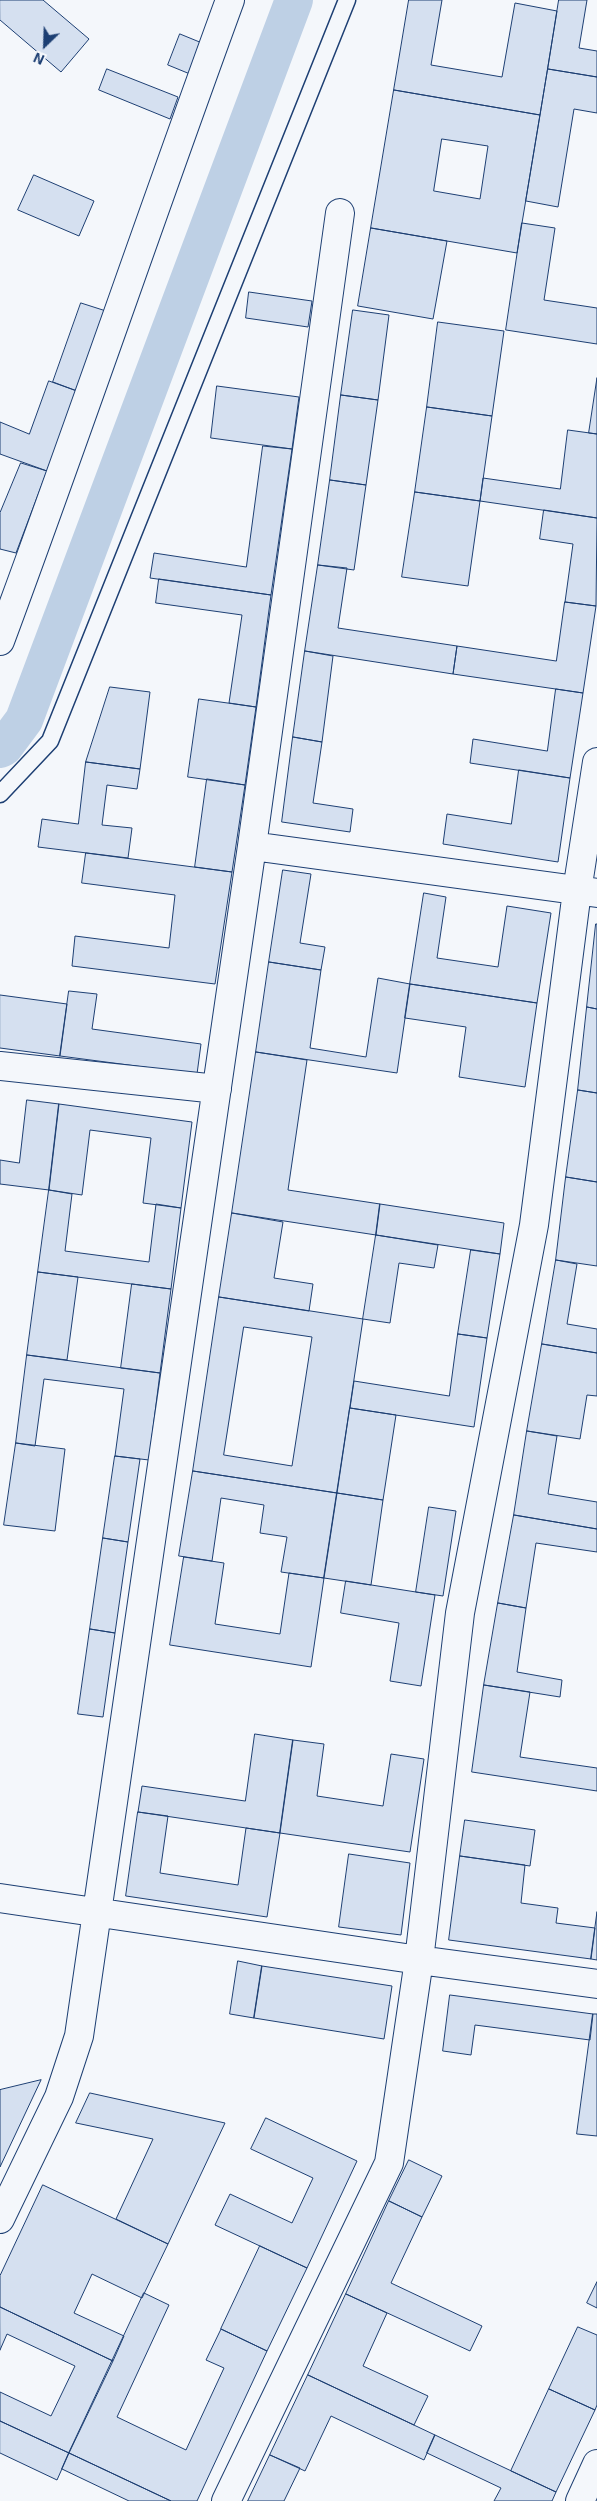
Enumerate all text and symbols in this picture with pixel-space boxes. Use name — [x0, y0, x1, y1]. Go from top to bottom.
north arrow — [20, 20, 70, 70]
text: N — [31, 49, 47, 69]

